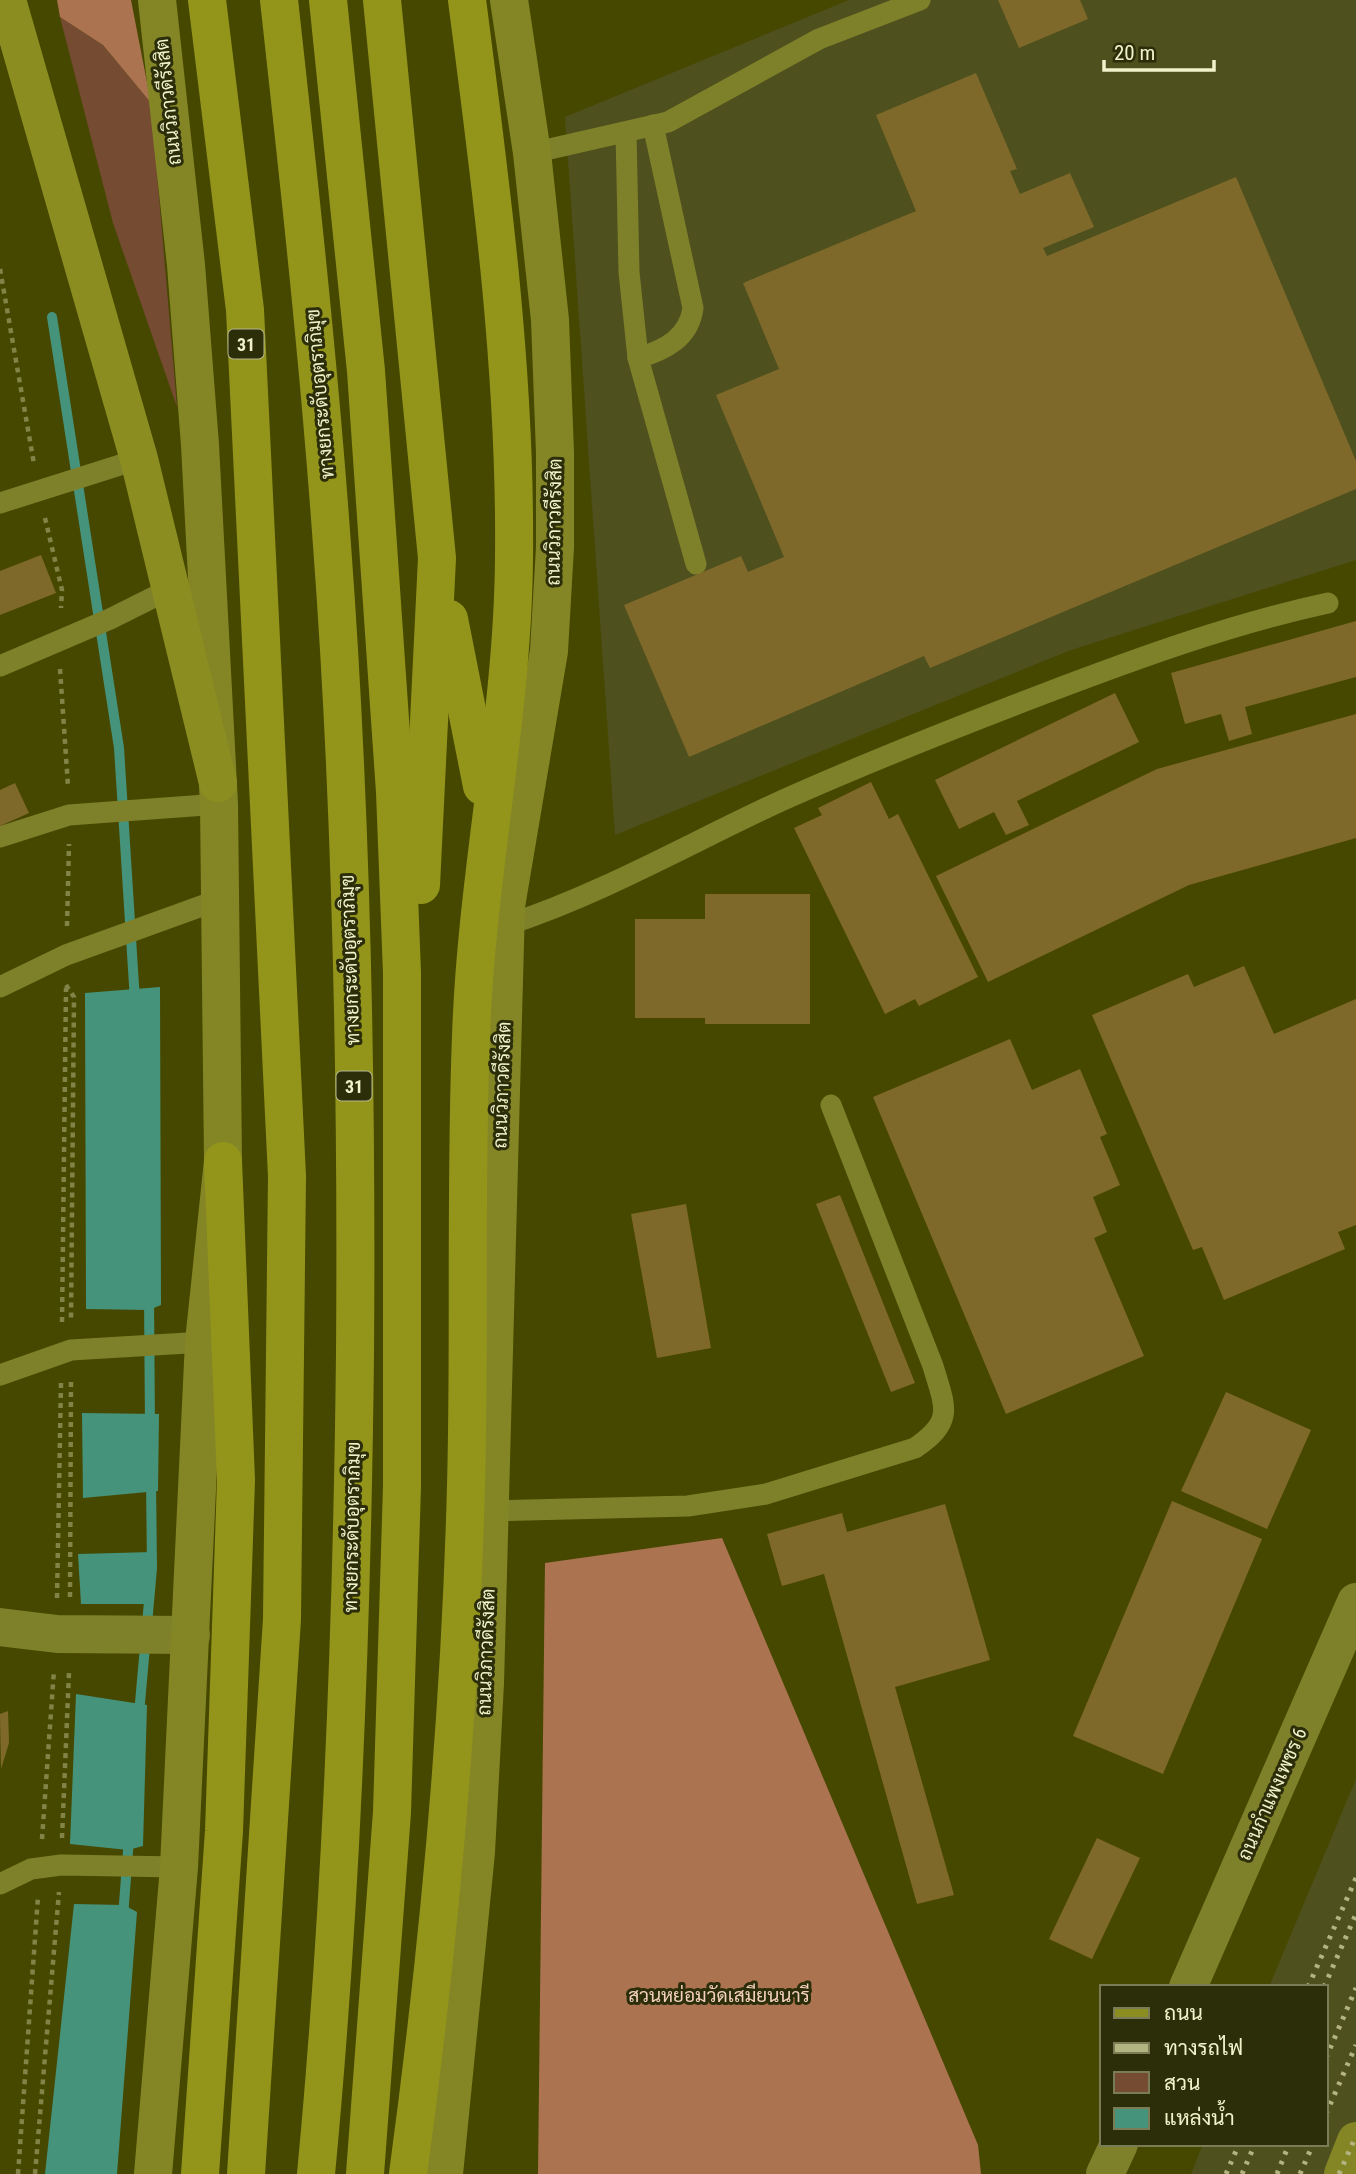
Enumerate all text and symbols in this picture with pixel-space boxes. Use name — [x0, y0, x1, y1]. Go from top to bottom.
scale bar — [1104, 28, 1214, 72]
street label: ถนนวิภาวดีรังสิต — [149, 38, 186, 167]
text: 20 m — [1114, 41, 1155, 65]
street label: ทางยกระดับอุตราภิมุข — [301, 308, 340, 480]
road number: 31 — [229, 330, 264, 358]
street label: ถนนวิภาวดีรังสิต — [540, 458, 567, 586]
street label: ทางยกระดับอุตราภิมุข — [336, 874, 365, 1046]
street label: ถนนวิภาวดีรังสิต — [487, 1021, 516, 1149]
road number: 31 — [336, 1072, 372, 1100]
street label: ทางยกระดับอุตราภิมุข — [339, 1441, 366, 1613]
street label: ถนนวิภาวดีรังสิต — [471, 1588, 500, 1716]
street label: ถนนกำแพงเพชร 6 — [1232, 1724, 1312, 1864]
park label: สวนหย่อมวัดเสมียนนารี — [628, 1983, 810, 2007]
legend — [1100, 1985, 1328, 2146]
text: ถนน — [1164, 2001, 1203, 2025]
text: ทางรถไฟ — [1164, 2035, 1243, 2060]
text: สวน — [1164, 2071, 1200, 2095]
text: แหล่งน้ำ — [1164, 2100, 1235, 2130]

